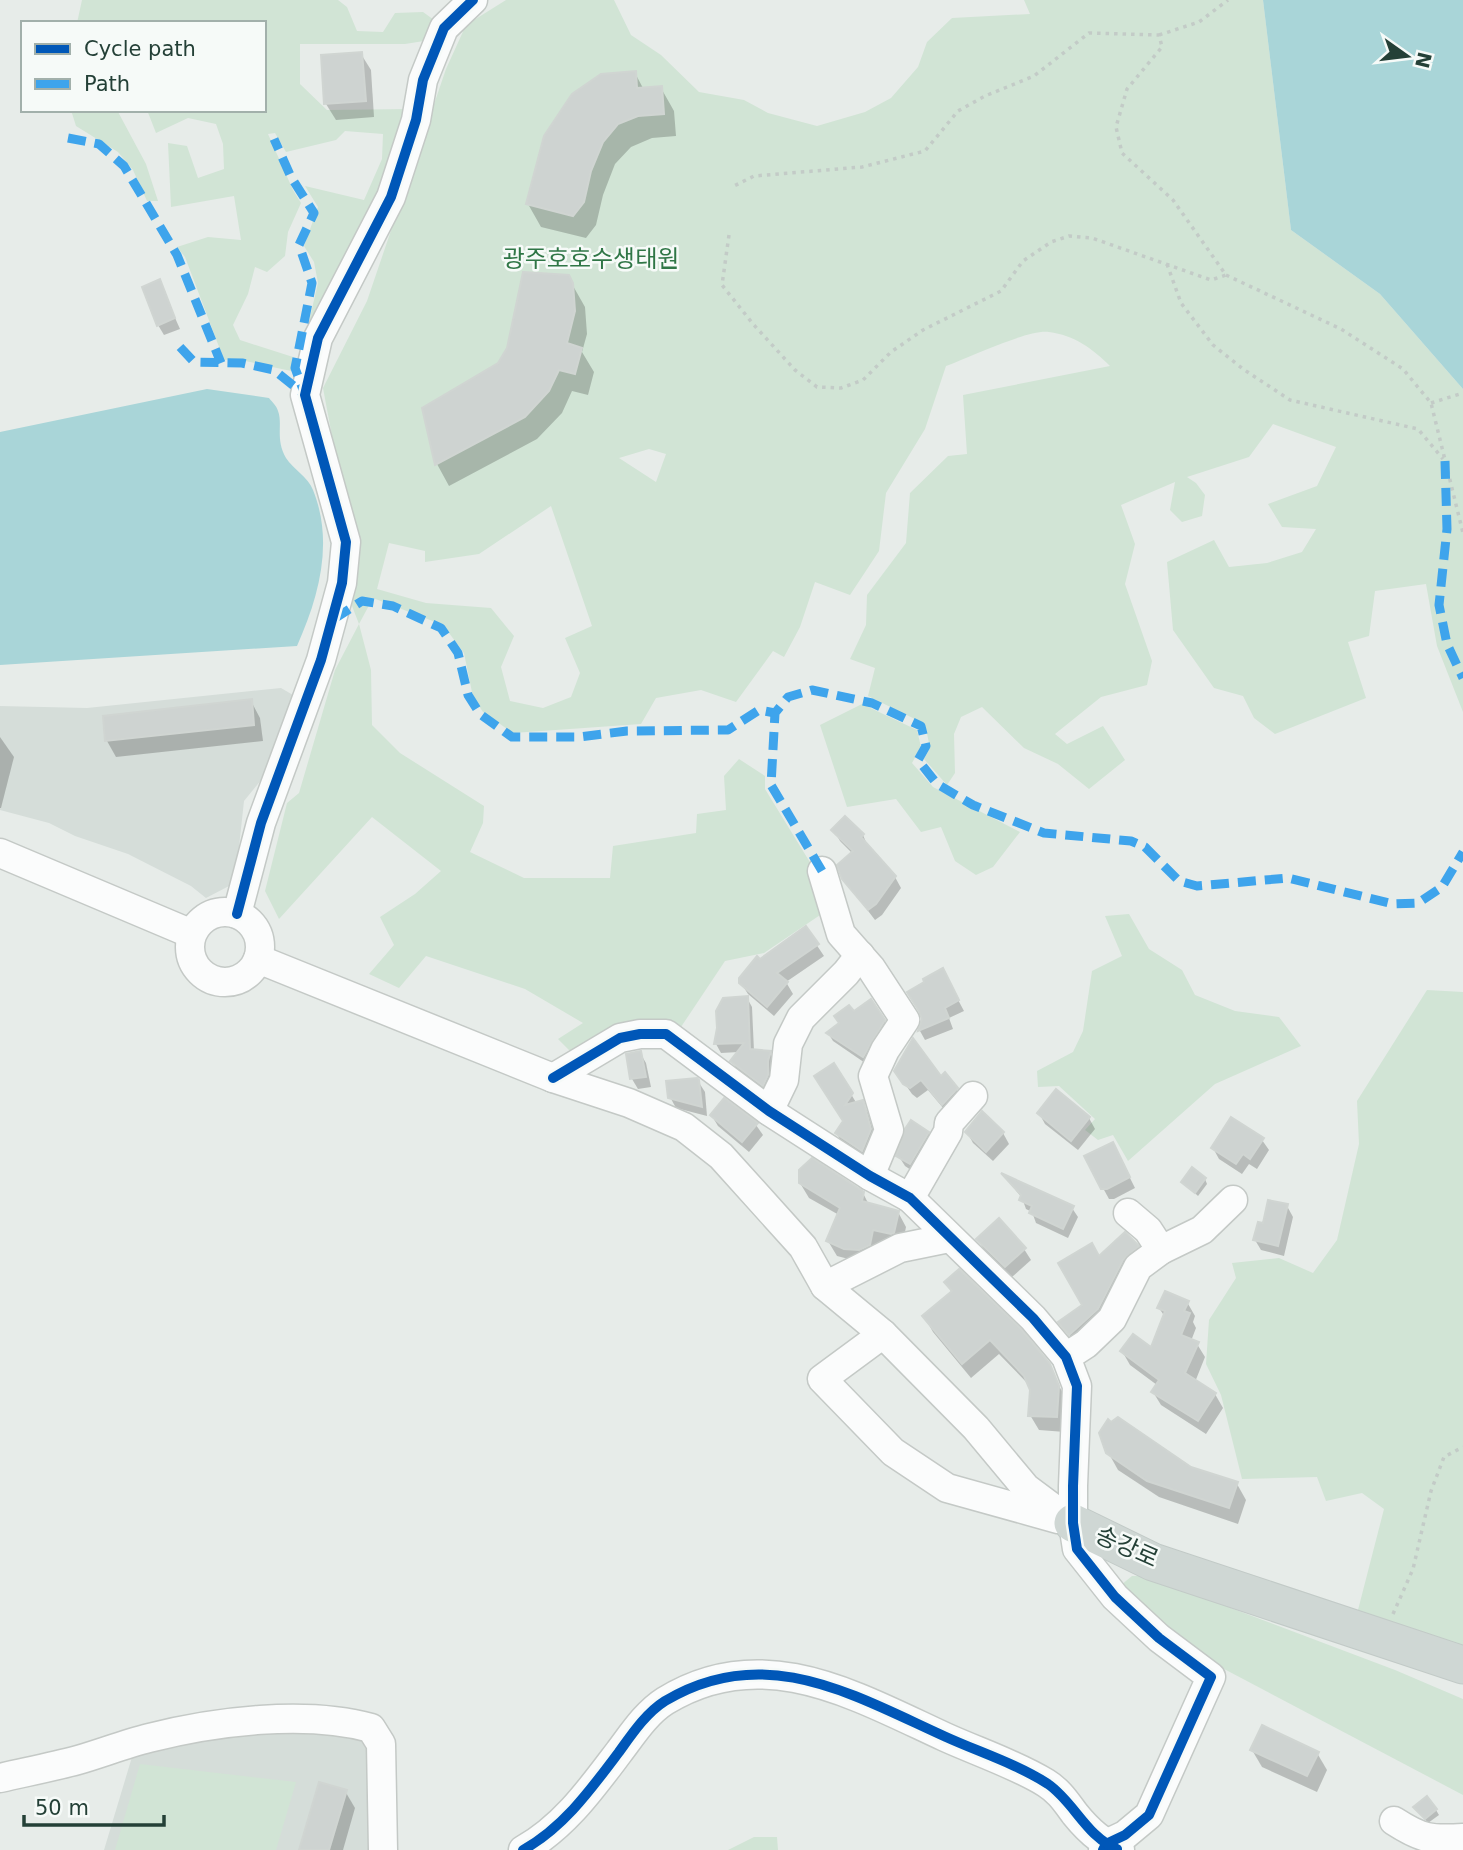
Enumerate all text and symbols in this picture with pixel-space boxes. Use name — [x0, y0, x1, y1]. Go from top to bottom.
legend — [21, 21, 266, 112]
north arrow — [1372, 21, 1442, 91]
text: Cycle path — [84, 37, 196, 61]
text: N — [1411, 50, 1436, 70]
text: Path — [84, 72, 130, 96]
park label: 광주호호수생태원 — [503, 245, 679, 273]
street label: 송강로 — [1091, 1521, 1163, 1573]
scale bar — [24, 1784, 164, 1828]
text: 50 m — [35, 1796, 89, 1820]

